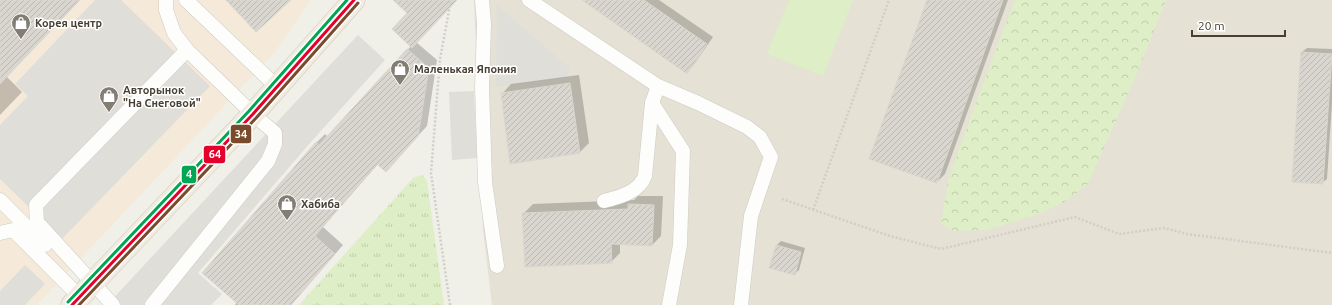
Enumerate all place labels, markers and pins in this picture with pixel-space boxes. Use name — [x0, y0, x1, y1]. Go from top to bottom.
shop icon: Корея центр — [10, 12, 32, 40]
place label: Корея центр — [35, 17, 103, 29]
shop icon: Маленькая Япония — [389, 58, 411, 86]
place label: Маленькая Япония — [414, 63, 517, 75]
place label: Авторынок "На Снеговой" — [123, 84, 201, 109]
shop icon: Авторынок "На Снеговой" — [98, 85, 120, 113]
shop icon: Хабиба — [276, 193, 298, 221]
place label: Хабиба — [301, 198, 340, 210]

